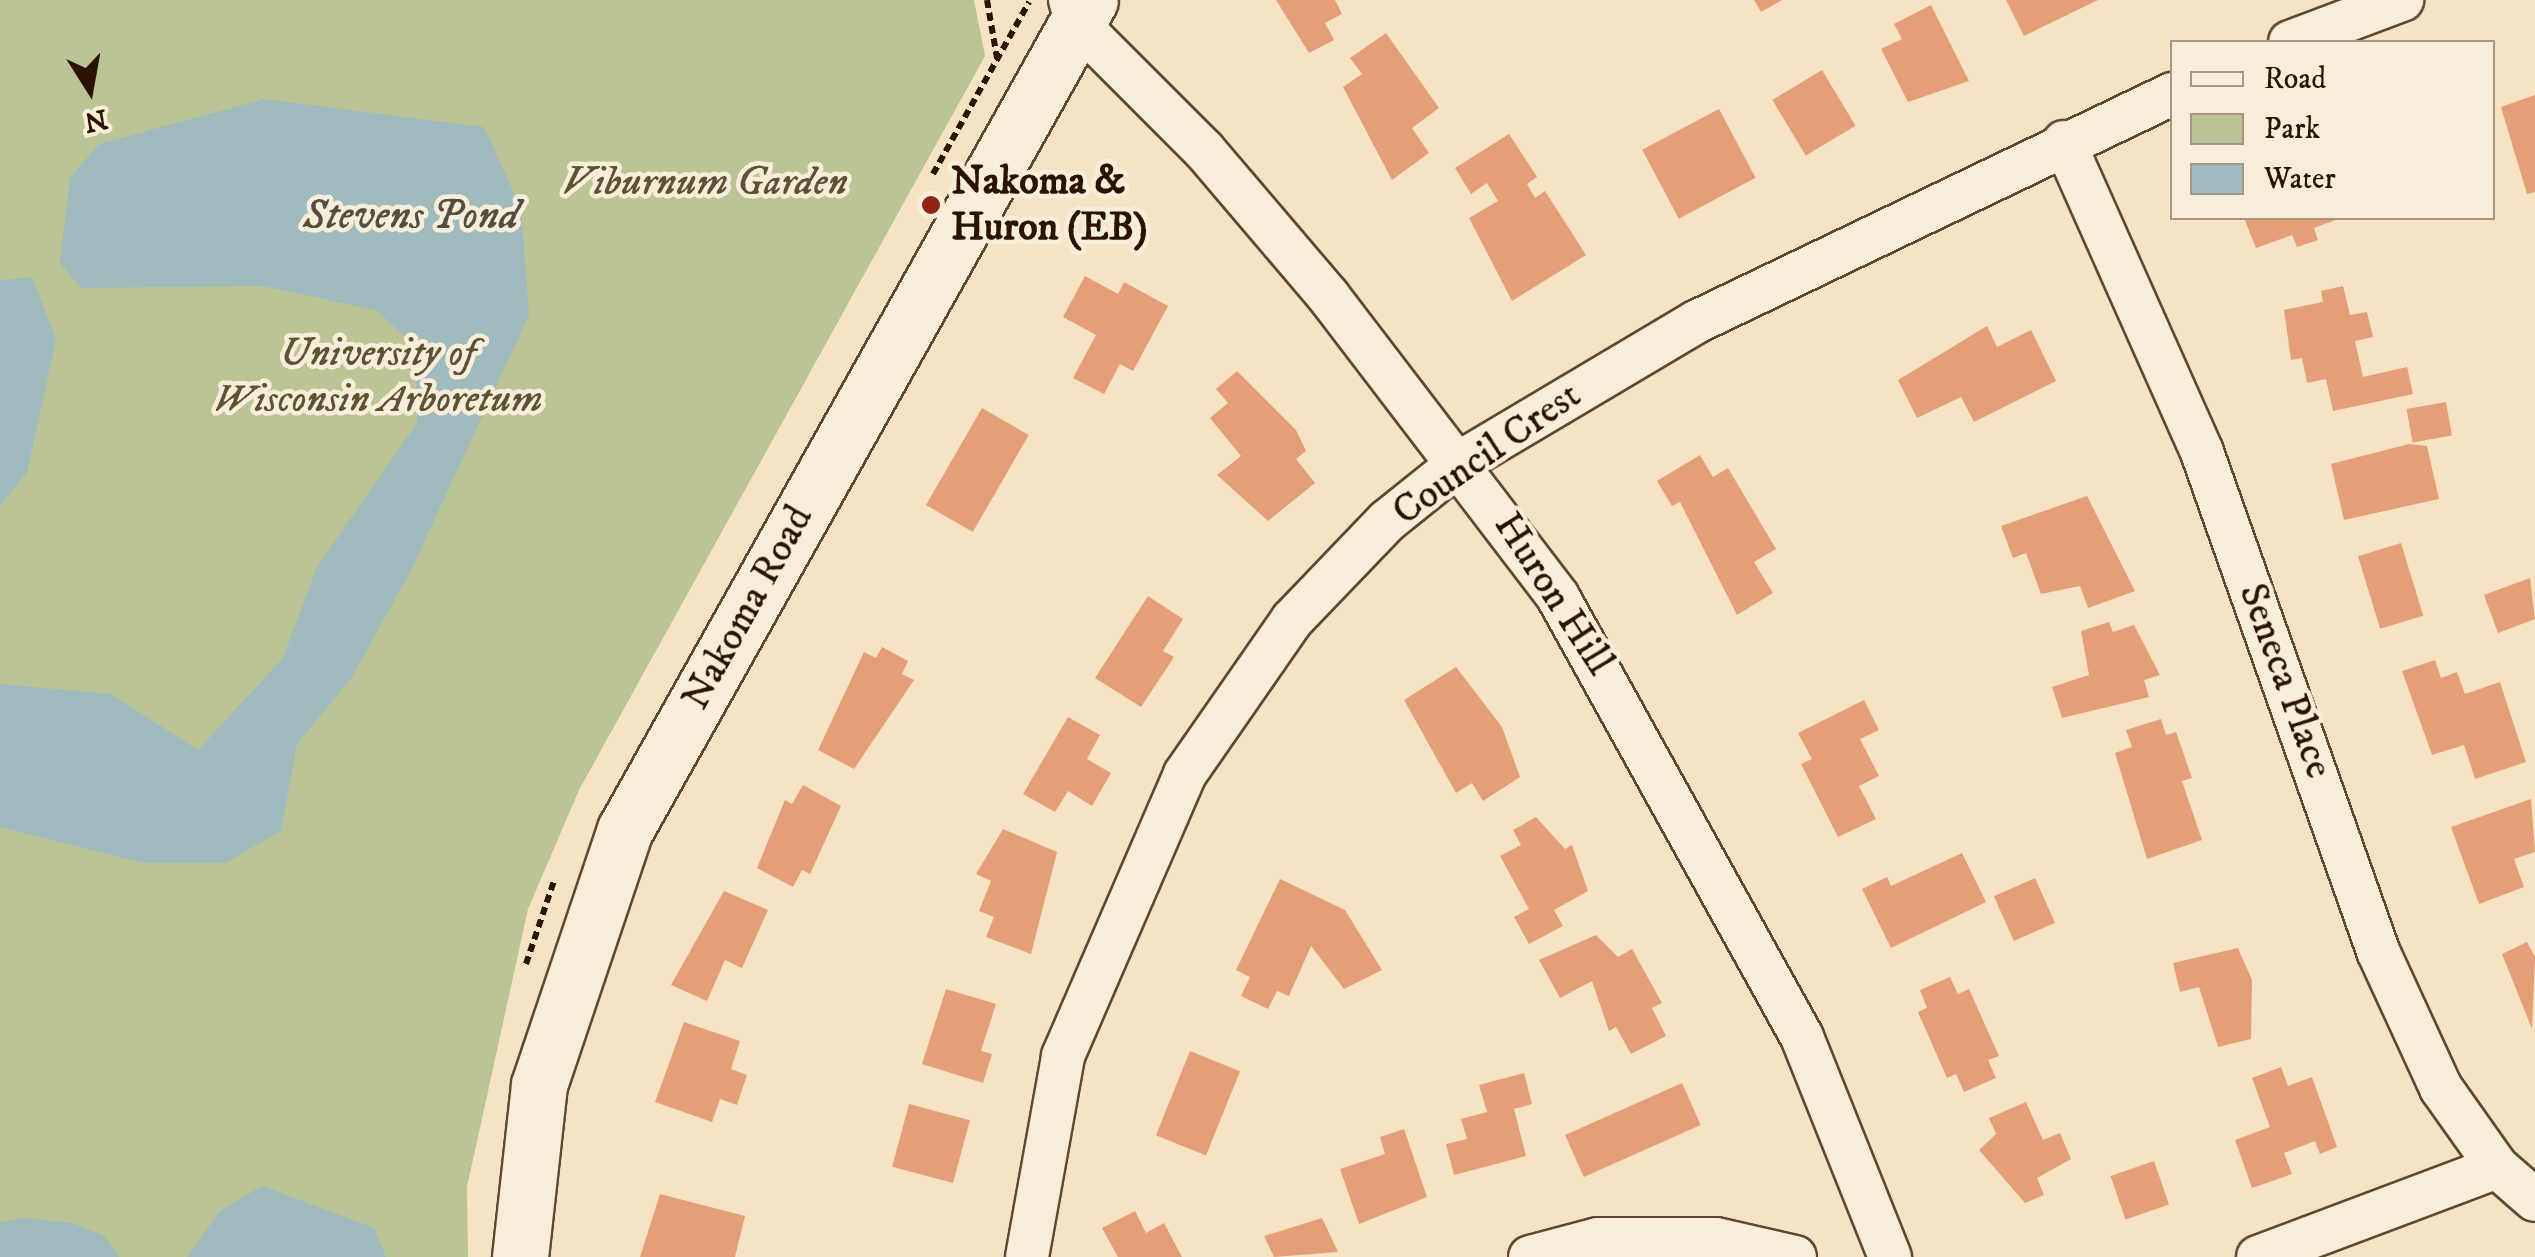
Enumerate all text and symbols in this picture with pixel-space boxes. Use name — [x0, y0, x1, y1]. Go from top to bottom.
north arrow — [40, 40, 140, 140]
legend — [2170, 40, 2495, 220]
text: Road — [2264, 61, 2326, 98]
text: N — [81, 101, 110, 139]
text: Park — [2264, 111, 2320, 148]
place label: Nakoma & Huron (EB) — [951, 158, 1148, 252]
park label: Viburnum Garden — [562, 159, 848, 207]
text: Water — [2264, 161, 2336, 198]
water label: Stevens Pond — [303, 191, 519, 241]
marker: Nakoma & Huron (EB) — [920, 194, 942, 216]
park label: University of Wisconsin Arboretum — [213, 330, 543, 424]
street label: Council Crest — [1384, 372, 1590, 536]
street label: Nakoma Road — [672, 497, 824, 719]
street label: Huron Hill — [1483, 504, 1623, 684]
street label: Seneca Place — [2228, 577, 2342, 785]

